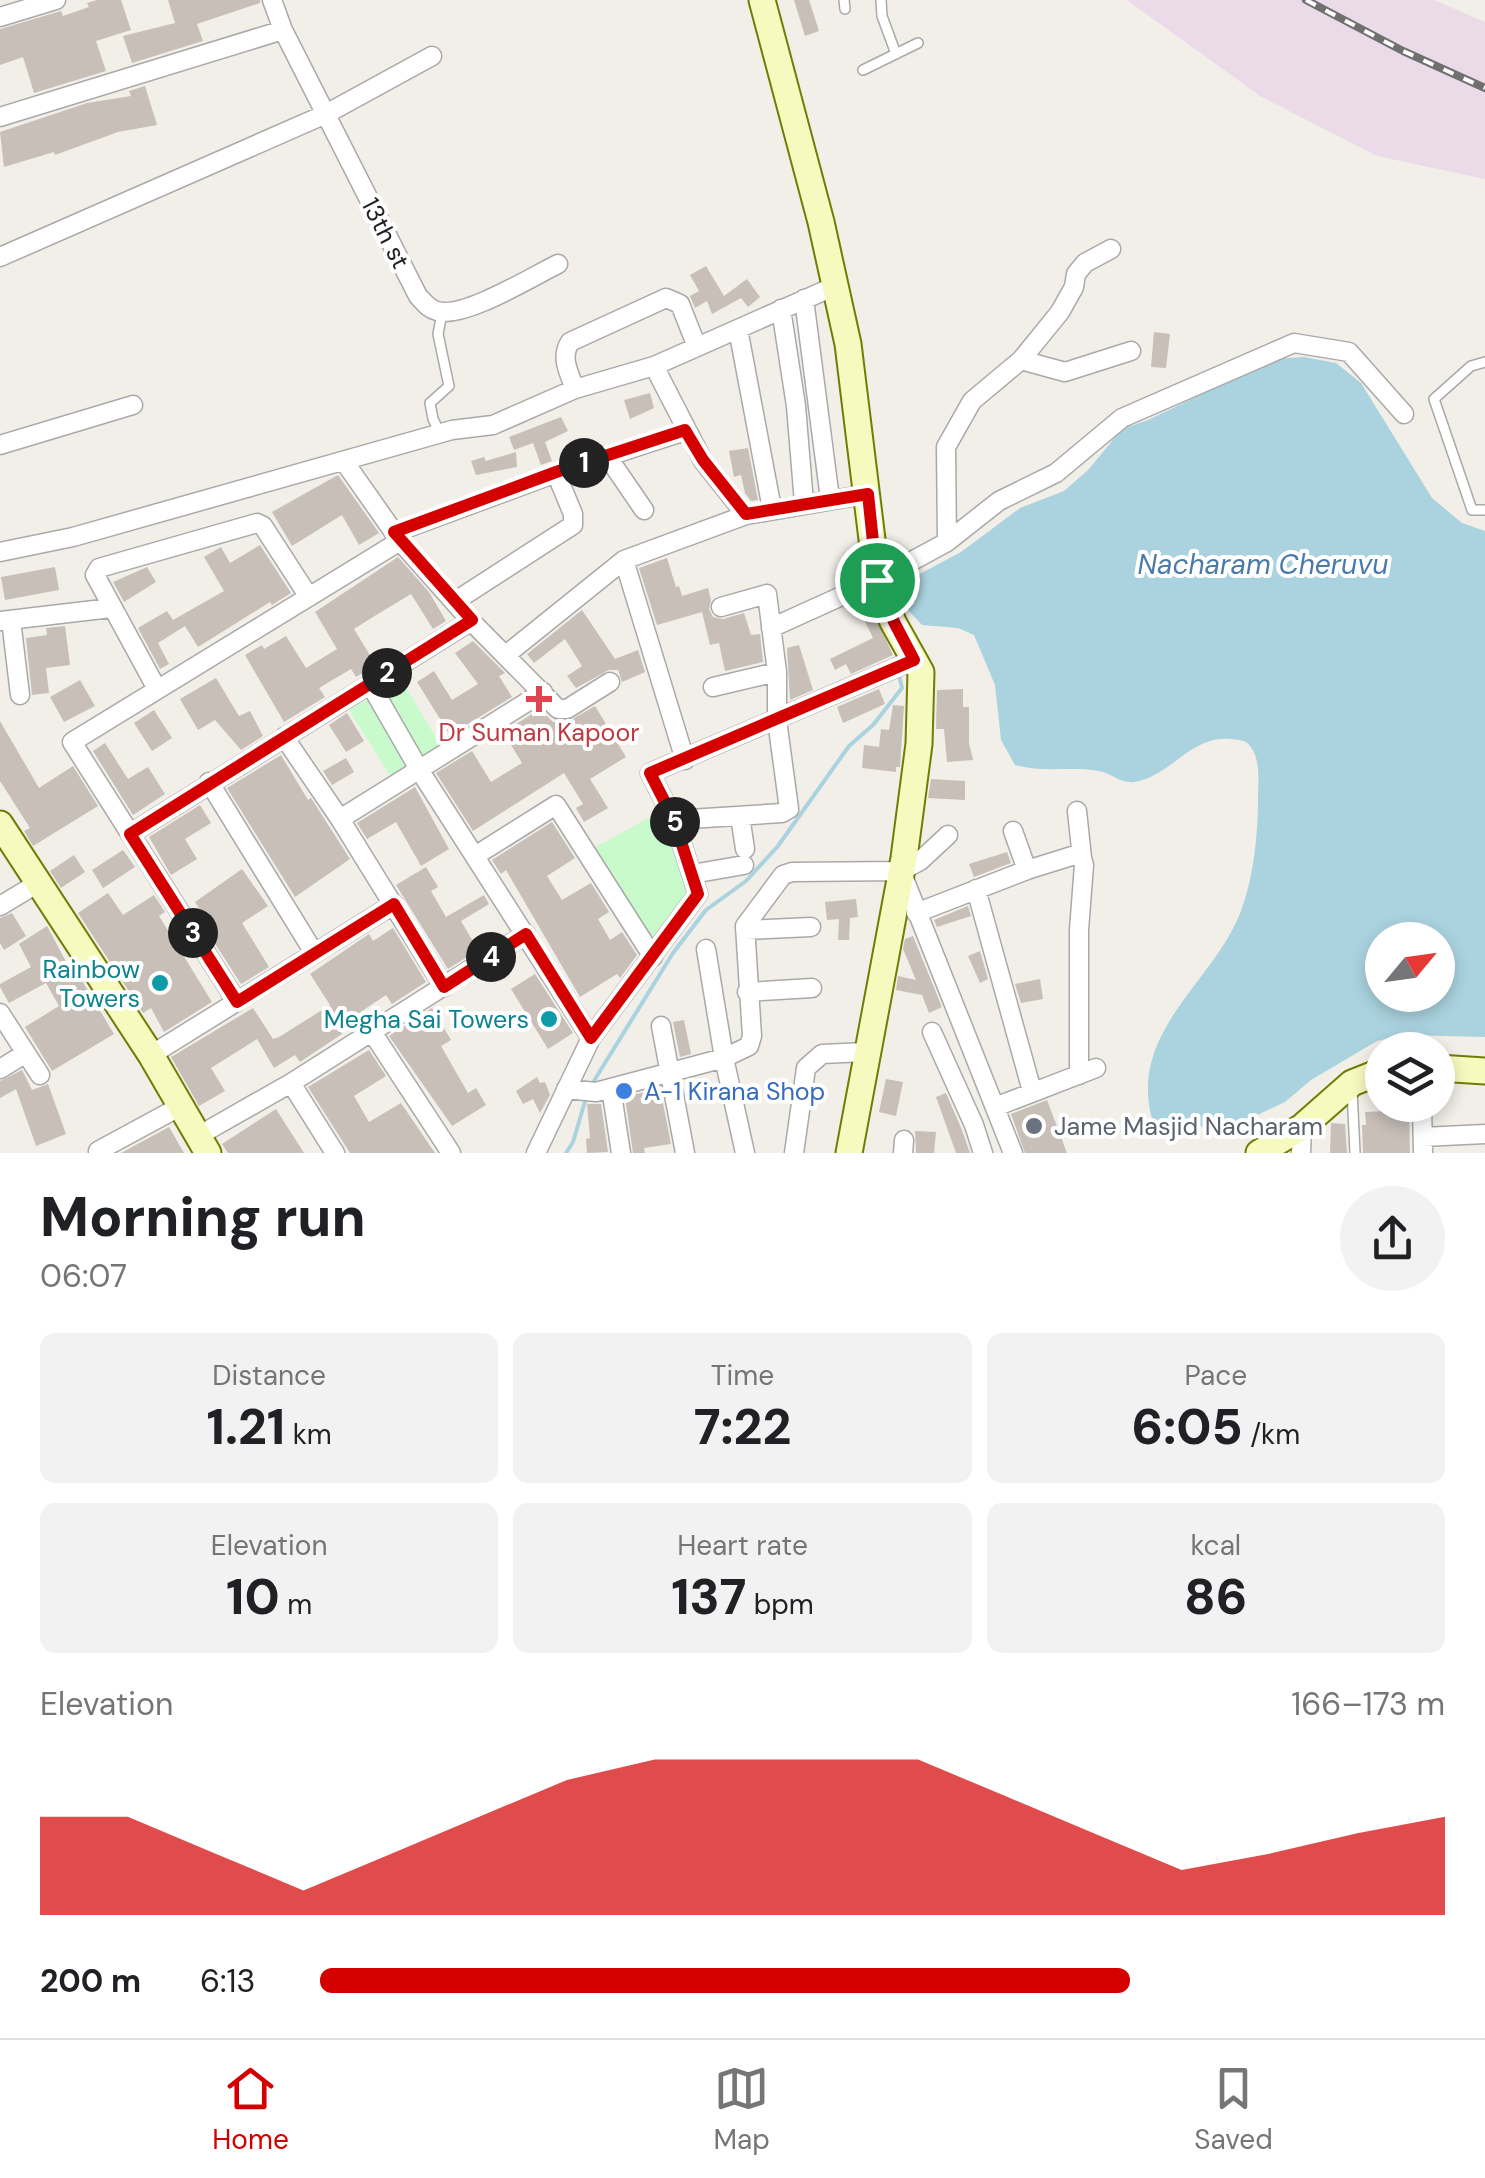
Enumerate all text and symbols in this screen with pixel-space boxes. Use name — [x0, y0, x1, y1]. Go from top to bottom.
street label: 13th st — [354, 192, 417, 274]
pin: 1 — [559, 438, 609, 488]
text: 1 — [579, 444, 589, 481]
pin — [835, 538, 920, 623]
water label: Nacharam Cheruvu — [1138, 546, 1388, 583]
icon: arrive — [850, 553, 905, 608]
pin: 2 — [362, 648, 412, 698]
text: 2 — [379, 654, 395, 691]
marker: Dr Suman Kapoor — [526, 686, 552, 712]
place label: Dr Suman Kapoor — [438, 716, 640, 749]
pin: 5 — [650, 797, 700, 847]
text: 5 — [666, 803, 684, 840]
pin: 3 — [168, 908, 218, 958]
text: 3 — [185, 914, 201, 951]
north arrow — [1365, 922, 1455, 1012]
map controls — [1365, 922, 1455, 1122]
pin: 4 — [466, 932, 516, 982]
text: 4 — [482, 938, 500, 975]
place label: Rainbow Towers — [42, 953, 140, 1015]
marker: Rainbow Towers — [149, 972, 171, 994]
place label: Megha Sai Towers — [324, 1003, 529, 1036]
marker: Megha Sai Towers — [538, 1008, 560, 1030]
button: layers — [1365, 1032, 1455, 1122]
place label: A-1 Kirana Shop — [644, 1075, 825, 1108]
marker: A-1 Kirana Shop — [613, 1080, 635, 1102]
place label: Jame Masjid Nacharam — [1054, 1110, 1323, 1143]
marker: Jame Masjid Nacharam — [1023, 1115, 1045, 1137]
text: Morning run — [40, 1181, 366, 1253]
button: share — [1340, 1186, 1445, 1291]
text: 06:07 — [40, 1255, 127, 1297]
text: Distance — [212, 1357, 326, 1394]
text: Time — [711, 1357, 774, 1394]
text: Pace — [1184, 1357, 1247, 1394]
text: 1.21 — [207, 1394, 285, 1460]
text: 7:22 — [694, 1394, 791, 1460]
text: 6:05 — [1131, 1394, 1243, 1460]
text: km — [285, 1416, 332, 1453]
text: /km — [1243, 1416, 1300, 1453]
text: Elevation — [211, 1527, 328, 1564]
text: Heart rate — [677, 1527, 808, 1564]
text: kcal — [1191, 1527, 1241, 1564]
text: 10 — [226, 1564, 280, 1630]
text: 137 — [671, 1564, 746, 1630]
text: 86 — [1184, 1564, 1248, 1630]
text: m — [280, 1586, 312, 1623]
text: bpm — [746, 1586, 814, 1623]
text: Elevation — [40, 1683, 173, 1725]
text: 166–173 m — [1291, 1683, 1445, 1725]
text: 200 m — [40, 1960, 141, 2002]
text: 6:13 — [200, 1960, 255, 2002]
tab: Home — [212, 2061, 289, 2158]
tab: Map — [713, 2061, 770, 2158]
tab: Saved — [1194, 2061, 1273, 2158]

